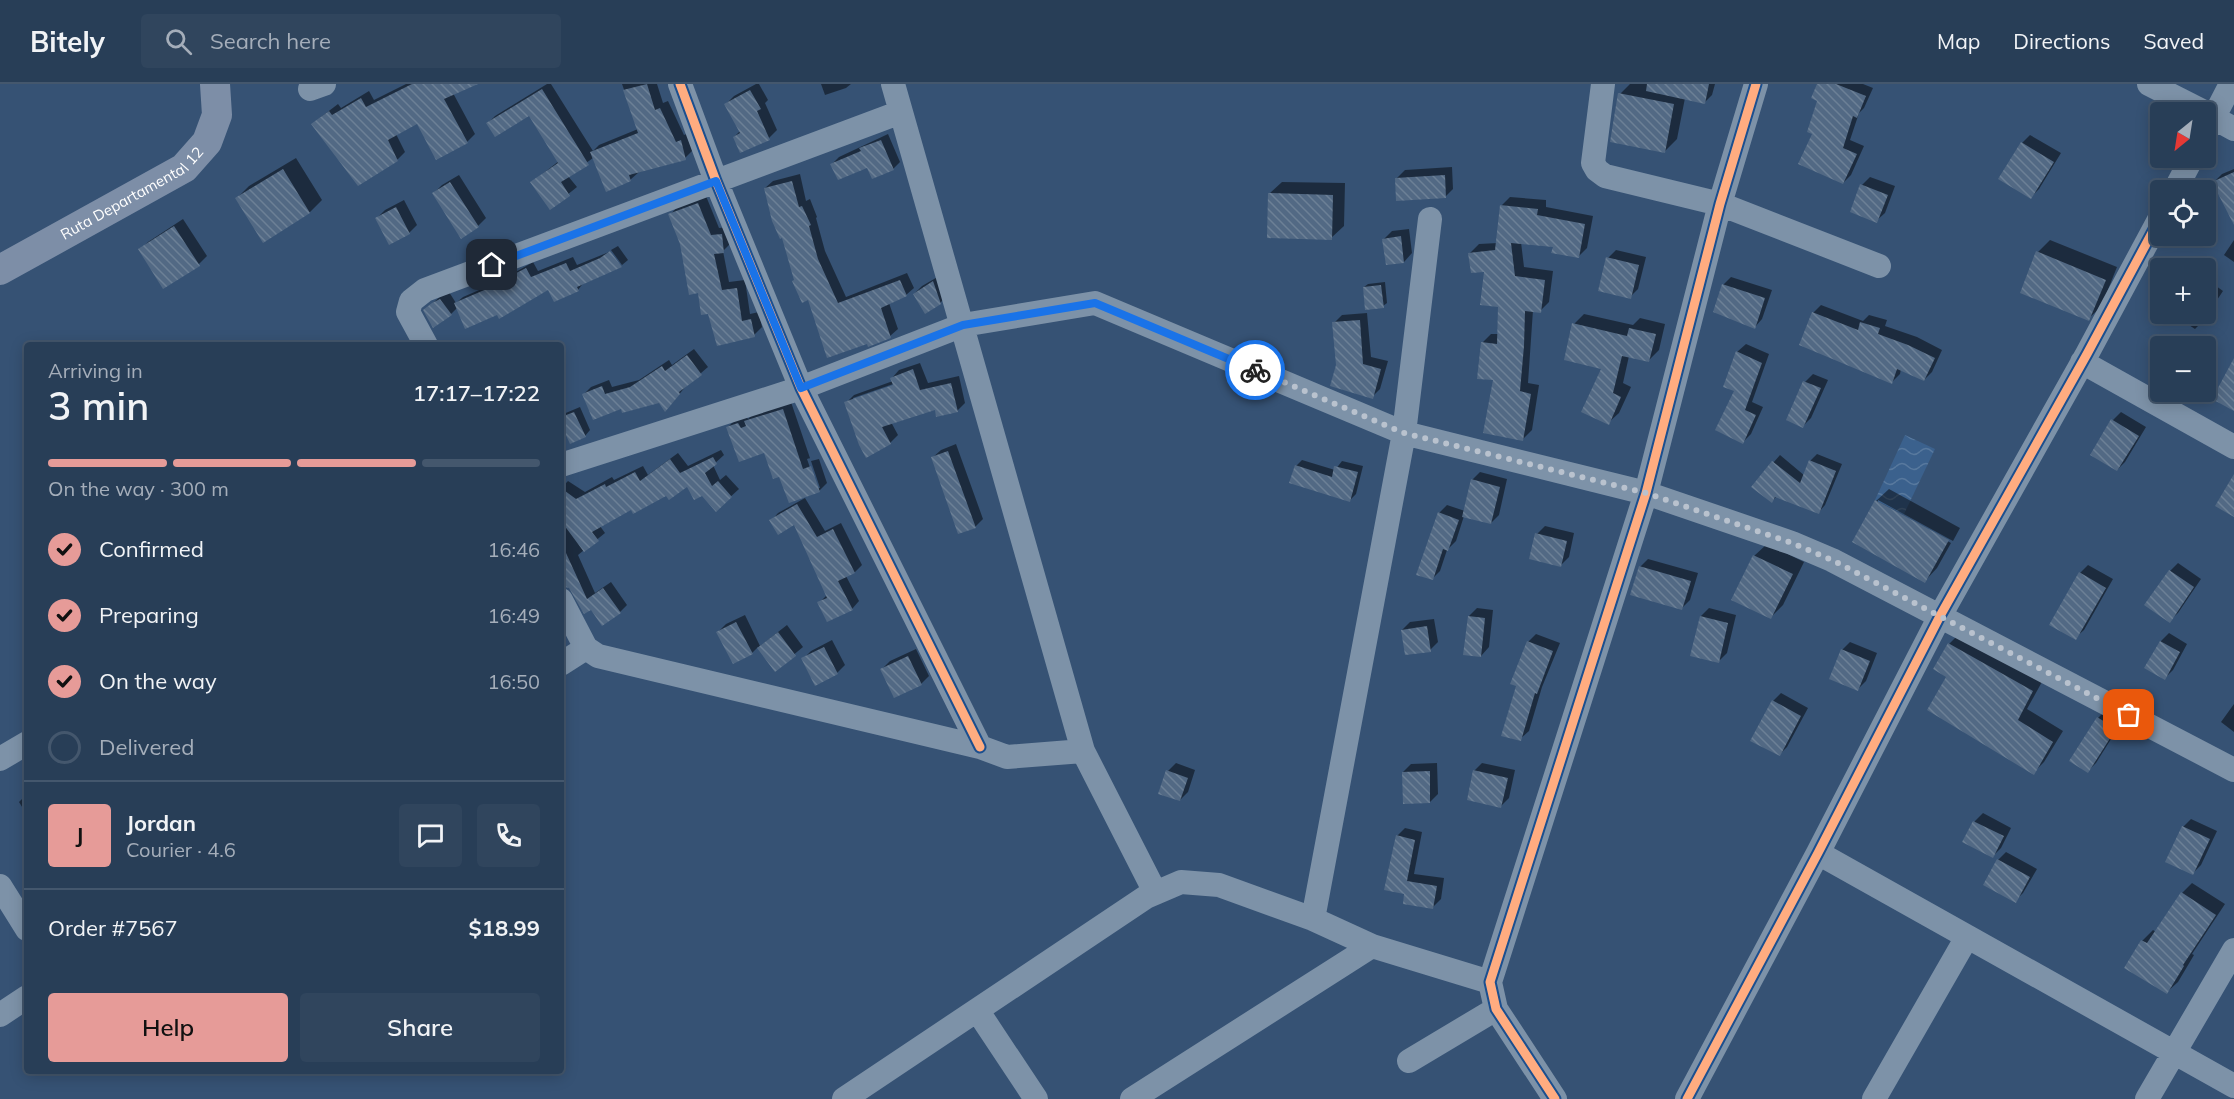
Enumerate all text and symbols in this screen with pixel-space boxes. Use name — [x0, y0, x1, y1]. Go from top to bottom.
search box — [141, 14, 561, 68]
text: Bitely — [30, 24, 105, 59]
icon: search — [162, 25, 195, 58]
text: Search here — [210, 27, 331, 55]
text: Map — [1937, 28, 1980, 54]
text: Directions — [2013, 28, 2110, 54]
text: Saved — [2143, 28, 2204, 54]
north arrow — [2150, 102, 2216, 168]
map controls — [2150, 102, 2216, 402]
street label: Ruta Departamental 12 — [57, 143, 207, 244]
button: locate — [2150, 180, 2216, 246]
pin — [466, 239, 517, 290]
icon: home — [475, 248, 508, 281]
button: + — [2150, 258, 2216, 324]
button: − — [2150, 336, 2216, 402]
courier — [1225, 340, 1285, 400]
icon: bike — [1239, 354, 1272, 387]
text: Arriving in — [48, 358, 143, 383]
text: 17:17–17:22 — [413, 379, 540, 407]
text: 3 min — [48, 381, 149, 430]
text: On the way · 300 m — [48, 476, 229, 501]
icon: check — [48, 533, 81, 566]
text: Confirmed — [99, 535, 204, 563]
text: 16:46 — [487, 537, 540, 562]
icon: check — [48, 599, 81, 632]
text: Preparing — [99, 601, 199, 629]
text: 16:49 — [487, 603, 540, 628]
icon: check — [48, 665, 81, 698]
text: On the way — [99, 667, 217, 695]
text: 16:50 — [487, 669, 540, 694]
pin — [2103, 689, 2154, 740]
icon: bag — [2112, 698, 2145, 731]
text: Delivered — [99, 733, 194, 761]
button: chat — [399, 804, 462, 867]
button: phone — [477, 804, 540, 867]
text: Jordan — [126, 809, 196, 837]
text: J — [76, 821, 83, 849]
text: Courier · 4.6 — [126, 837, 236, 862]
text: Order #7567 — [48, 914, 178, 942]
text: $18.99 — [469, 914, 540, 942]
button: Help — [48, 993, 288, 1062]
button: Share — [300, 993, 540, 1062]

